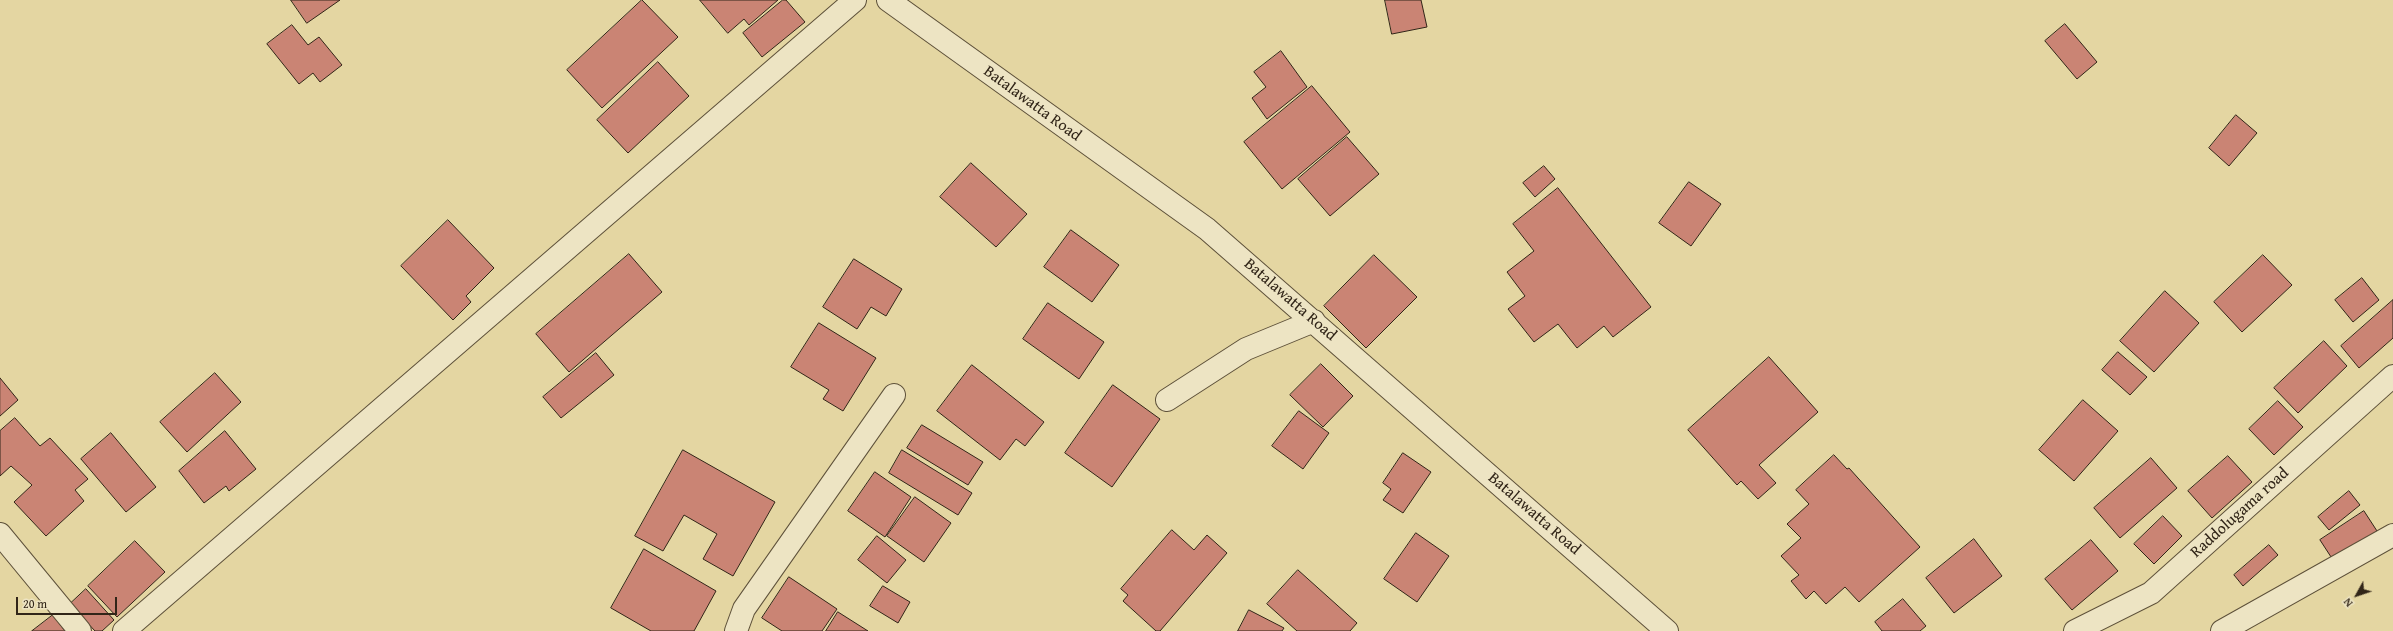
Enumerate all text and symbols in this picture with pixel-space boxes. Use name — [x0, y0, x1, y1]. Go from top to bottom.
street label: Batalawatta Road — [979, 62, 1085, 146]
street label: Batalawatta Road — [1240, 255, 1340, 345]
street label: Raddolugama road — [2187, 464, 2293, 562]
street label: Batalawatta Road — [1484, 469, 1584, 559]
north arrow — [2337, 575, 2377, 615]
scale bar — [18, 589, 119, 615]
text: 20 m — [23, 595, 47, 612]
text: N — [2339, 595, 2356, 611]

